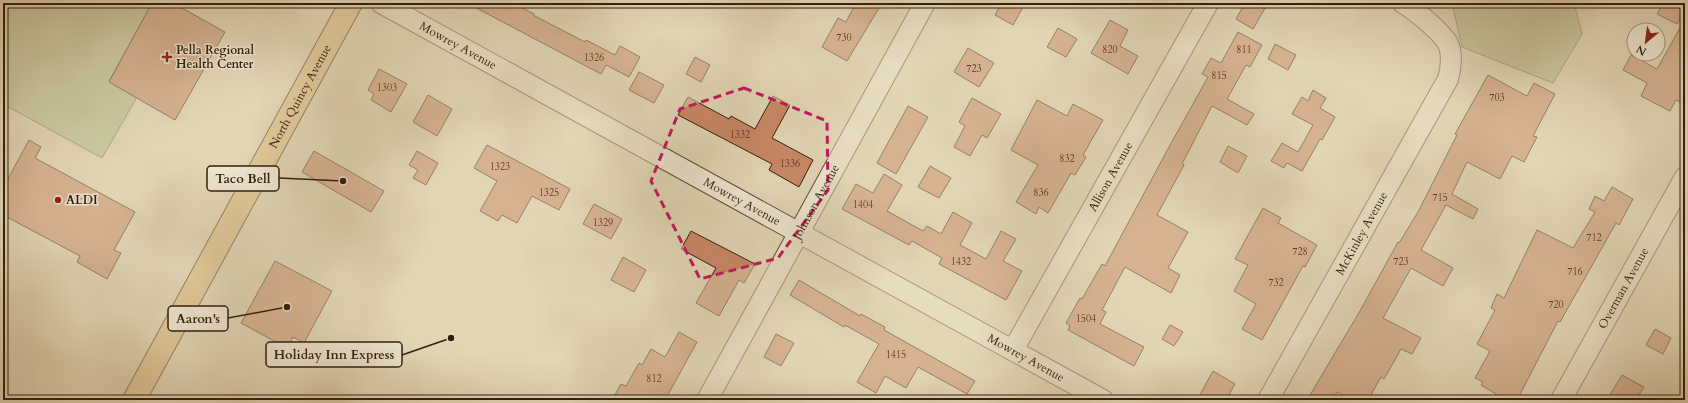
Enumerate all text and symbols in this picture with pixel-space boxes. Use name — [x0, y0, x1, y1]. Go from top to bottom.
street label: Mowrey Avenue — [417, 18, 500, 73]
north arrow — [1626, 22, 1666, 62]
house number: 730 — [836, 31, 852, 45]
text: N — [1633, 41, 1649, 59]
place label: Pella Regional Health Center — [176, 42, 254, 72]
street label: North Quincy Avenue — [265, 42, 335, 151]
house number: 820 — [1102, 43, 1118, 57]
house number: 811 — [1236, 43, 1252, 57]
marker: Pella Regional Health Center — [161, 51, 173, 63]
house number: 1326 — [584, 51, 604, 65]
house number: 723 — [966, 62, 982, 76]
house number: 815 — [1211, 69, 1227, 83]
house number: 1303 — [377, 81, 397, 95]
house number: 703 — [1489, 91, 1505, 105]
house number: 1332 — [730, 128, 750, 142]
street label: Allison Avenue — [1085, 139, 1136, 214]
house number: 832 — [1059, 152, 1075, 166]
house number: 1336 — [780, 157, 800, 171]
house number: 1323 — [490, 160, 510, 174]
street label: Johnson Avenue — [788, 161, 843, 244]
callout: Taco Bell — [207, 166, 279, 191]
text: Taco Bell — [215, 170, 271, 188]
street label: Mowrey Avenue — [701, 174, 783, 229]
house number: 1325 — [539, 186, 559, 200]
house number: 836 — [1033, 186, 1049, 200]
street label: McKinley Avenue — [1332, 189, 1391, 278]
house number: 715 — [1432, 191, 1448, 205]
place label: ALDI — [66, 192, 98, 208]
marker: ALDI — [53, 195, 63, 205]
house number: 1404 — [853, 198, 873, 212]
house number: 1329 — [593, 216, 613, 230]
house number: 712 — [1586, 231, 1602, 245]
house number: 728 — [1292, 245, 1308, 259]
street label: Overman Avenue — [1594, 245, 1652, 332]
house number: 1432 — [951, 255, 971, 269]
house number: 723 — [1393, 255, 1409, 269]
house number: 716 — [1567, 265, 1583, 279]
house number: 732 — [1268, 276, 1284, 290]
house number: 720 — [1548, 298, 1564, 312]
callout: Aaron's — [168, 306, 228, 331]
text: Aaron's — [176, 310, 220, 328]
house number: 1504 — [1076, 312, 1096, 326]
street label: Mowrey Avenue — [984, 330, 1067, 385]
callout: Holiday Inn Express — [266, 342, 402, 367]
text: Holiday Inn Express — [274, 346, 394, 364]
house number: 1415 — [886, 348, 906, 362]
house number: 812 — [646, 372, 662, 386]

